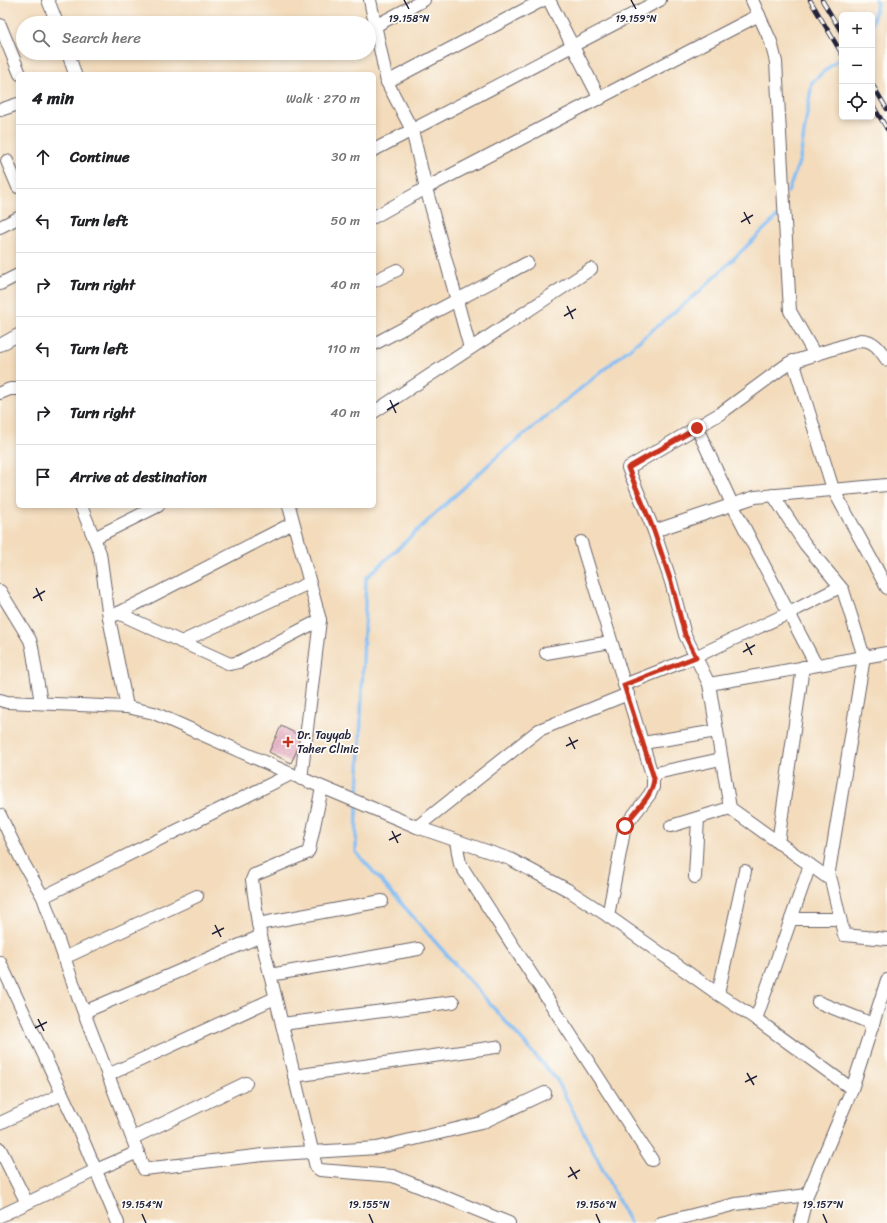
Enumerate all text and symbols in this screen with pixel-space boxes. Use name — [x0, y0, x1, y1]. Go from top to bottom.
text: 19.158°N — [388, 10, 430, 28]
text: 19.159°N — [615, 10, 657, 28]
map controls — [839, 12, 875, 120]
button: + — [839, 12, 875, 48]
search box — [16, 16, 376, 60]
text: Search here — [62, 25, 141, 51]
icon: search — [30, 27, 52, 49]
button: − — [839, 48, 875, 84]
text: 4 min — [32, 83, 74, 113]
button: locate — [839, 84, 875, 120]
text: Walk · 270 m — [286, 87, 360, 110]
text: Continue — [70, 144, 130, 170]
text: 30 m — [331, 145, 360, 168]
icon: ahead — [32, 146, 54, 168]
text: Turn left — [70, 208, 128, 234]
text: 50 m — [330, 209, 360, 232]
icon: left — [32, 210, 54, 232]
text: Turn right — [70, 272, 135, 298]
text: 40 m — [330, 273, 360, 296]
icon: right — [32, 274, 54, 296]
text: Turn left — [70, 336, 128, 362]
text: 110 m — [327, 337, 360, 360]
icon: left — [32, 338, 54, 360]
text: Turn right — [70, 400, 135, 426]
text: 40 m — [330, 401, 360, 424]
icon: right — [32, 402, 54, 424]
route end — [688, 419, 706, 437]
text: Arrive at destination — [70, 464, 207, 490]
icon: arrive — [32, 466, 54, 488]
place label: Dr. Tayyab Taher Clinic — [297, 724, 359, 760]
marker: Dr. Tayyab Taher Clinic — [282, 736, 294, 748]
route start — [616, 817, 634, 835]
text: 19.154°N — [121, 1196, 163, 1214]
text: 19.155°N — [348, 1196, 390, 1214]
text: 19.156°N — [576, 1196, 616, 1214]
text: 19.157°N — [803, 1196, 843, 1214]

